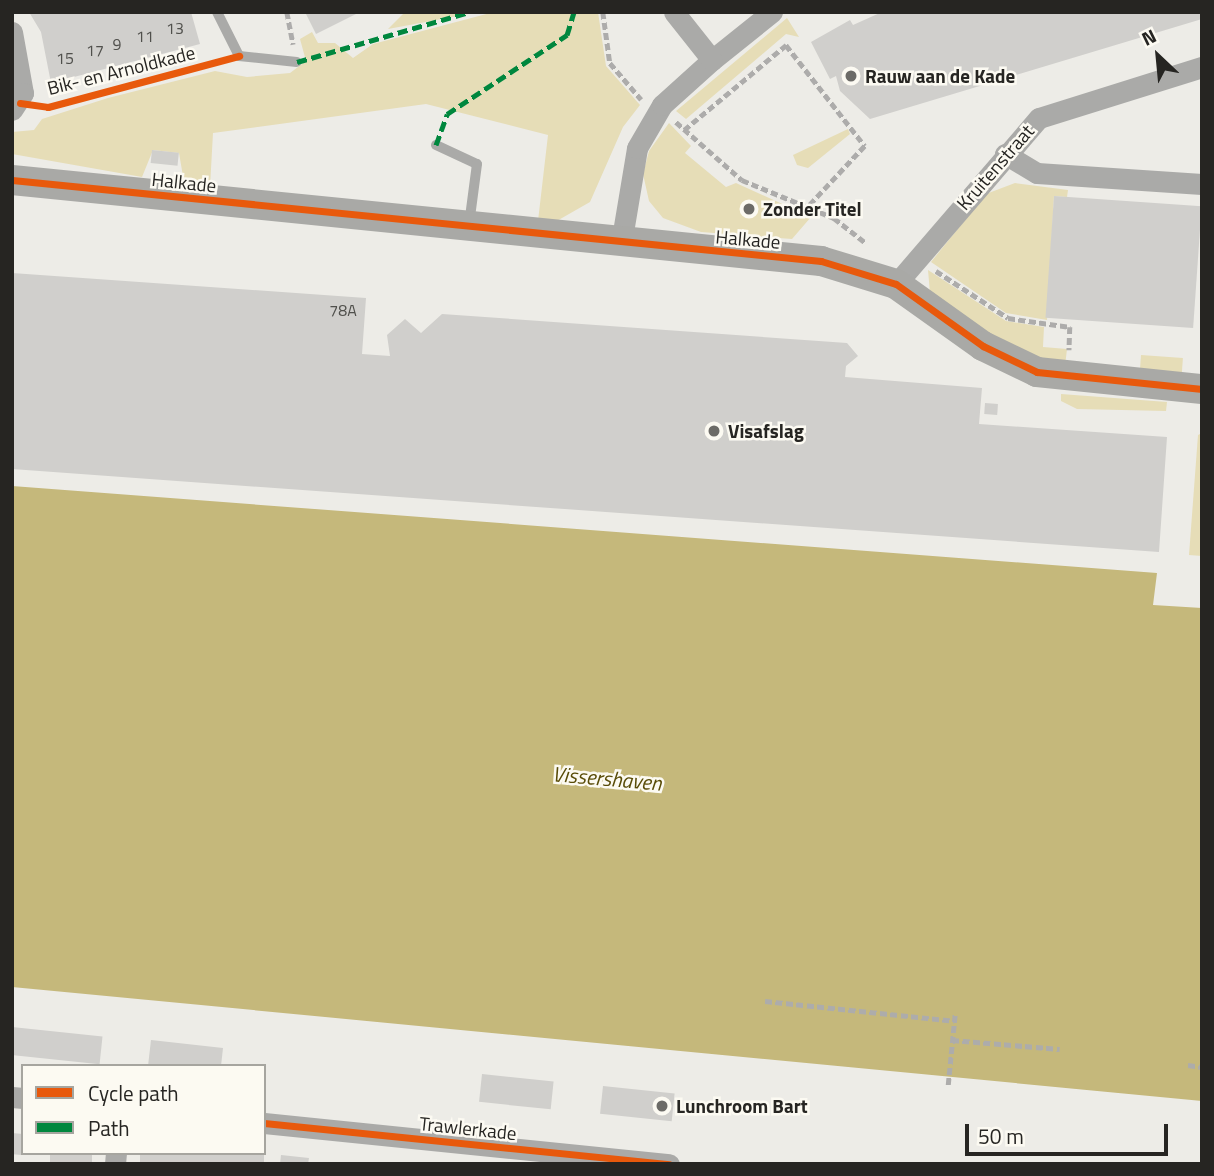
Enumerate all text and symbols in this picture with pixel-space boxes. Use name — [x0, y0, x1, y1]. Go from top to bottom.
house number: 13 — [166, 18, 184, 38]
north arrow — [1123, 21, 1193, 91]
text: N — [1136, 21, 1161, 53]
house number: 11 — [136, 26, 154, 46]
house number: 9 — [113, 34, 121, 54]
house number: 17 — [86, 40, 104, 60]
street label: Bik- en Arnoldkade — [45, 41, 197, 99]
house number: 15 — [56, 48, 74, 68]
place label: Rauw aan de Kade — [865, 65, 1015, 87]
marker: Rauw aan de Kade — [843, 68, 859, 84]
street label: Kruitenstraat — [952, 120, 1038, 214]
street label: Halkade — [151, 167, 217, 197]
place label: Zonder Titel — [763, 198, 862, 220]
marker: Zonder Titel — [741, 201, 757, 217]
street label: Halkade — [715, 225, 781, 253]
house number: 78A — [329, 300, 357, 320]
place label: Visafslag — [728, 420, 804, 442]
marker: Visafslag — [706, 423, 722, 439]
water label: Vissershaven — [551, 761, 663, 795]
legend — [21, 1064, 266, 1155]
text: Cycle path — [88, 1077, 179, 1109]
place label: Lunchroom Bart — [676, 1095, 808, 1117]
marker: Lunchroom Bart — [654, 1098, 670, 1114]
scale bar — [969, 1110, 1172, 1154]
text: Path — [88, 1112, 130, 1144]
street label: Trawlerkade — [418, 1112, 518, 1144]
text: 50 m — [978, 1120, 1024, 1152]

